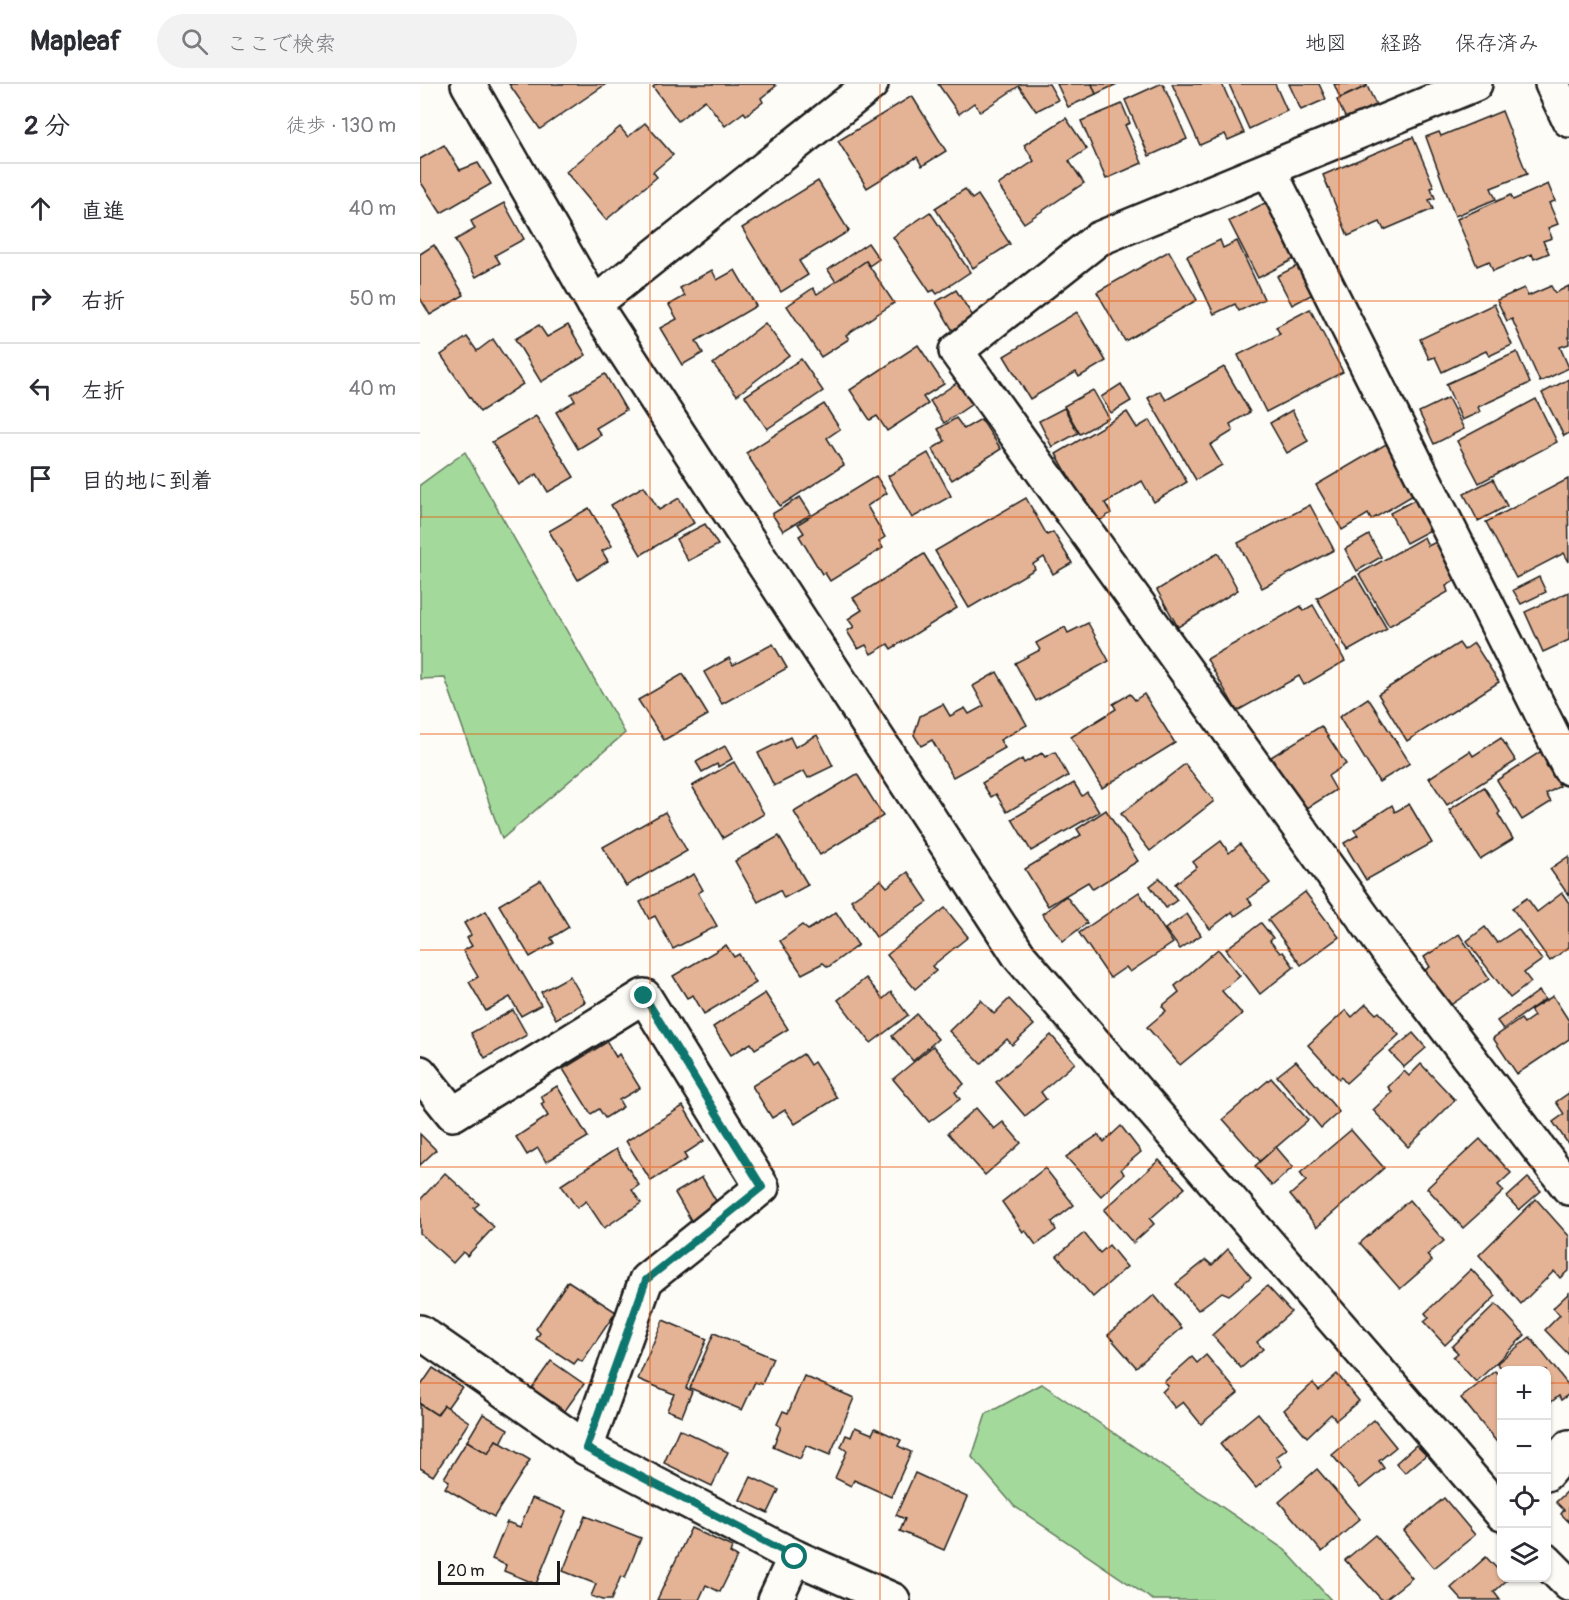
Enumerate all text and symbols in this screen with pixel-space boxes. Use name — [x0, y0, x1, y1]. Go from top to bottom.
search box — [157, 14, 577, 68]
text: Mapleaf — [30, 24, 121, 59]
icon: search — [178, 25, 211, 58]
text: ここで検索 — [226, 30, 336, 58]
text: 地図 — [1305, 30, 1347, 57]
text: 経路 — [1380, 30, 1422, 57]
text: 保存済み — [1455, 30, 1539, 57]
text: 2 分 — [24, 110, 70, 142]
text: 徒歩 · 130 m — [286, 113, 396, 138]
icon: ahead — [24, 192, 57, 225]
text: 40 m — [349, 196, 396, 221]
text: 直進 — [81, 197, 125, 225]
icon: right — [24, 282, 57, 315]
text: 50 m — [349, 286, 396, 311]
text: 右折 — [81, 287, 125, 315]
icon: left — [24, 372, 57, 405]
text: 40 m — [349, 376, 396, 401]
text: 左折 — [81, 377, 125, 405]
icon: arrive — [24, 462, 57, 495]
text: 目的地に到着 — [81, 467, 213, 495]
route end — [630, 982, 656, 1008]
map controls — [1497, 1366, 1551, 1582]
button: + — [1497, 1366, 1551, 1420]
button: − — [1497, 1420, 1551, 1474]
button: locate — [1497, 1474, 1551, 1528]
button: layers — [1497, 1528, 1551, 1582]
route start — [781, 1543, 807, 1569]
scale bar — [438, 1558, 560, 1586]
text: 20 m — [447, 1561, 485, 1581]

